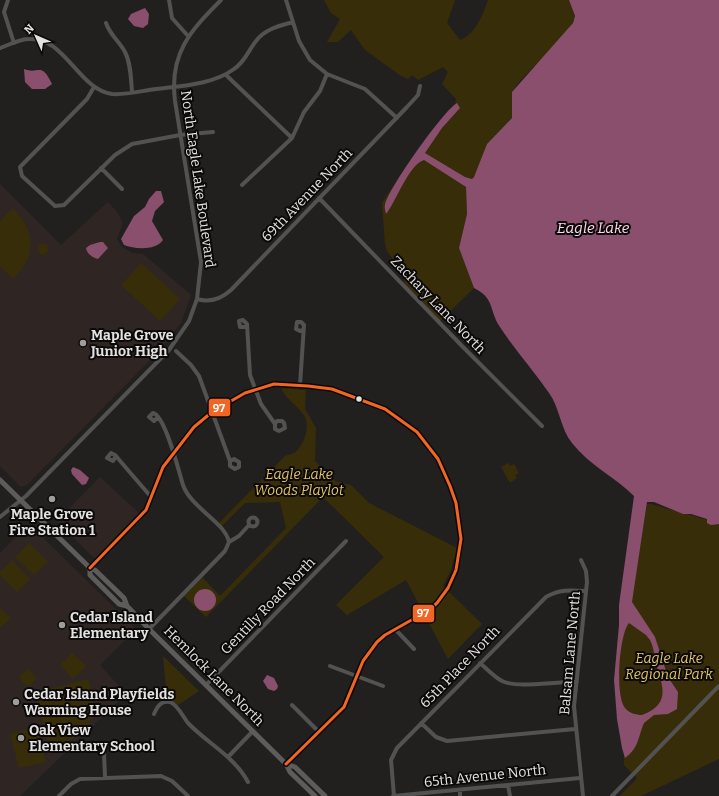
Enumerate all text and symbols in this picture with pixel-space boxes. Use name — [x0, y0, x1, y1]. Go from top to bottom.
north arrow — [16, 16, 56, 56]
text: N — [22, 21, 37, 37]
street label: North Eagle Lake Boulevard — [177, 89, 219, 269]
street label: 69th Avenue North — [258, 144, 356, 245]
water label: Eagle Lake — [557, 219, 630, 237]
street label: Zachary Lane North — [387, 253, 489, 358]
place label: Maple Grove Junior High — [90, 327, 174, 360]
marker: Maple Grove Junior High — [78, 338, 88, 348]
unlabelled marker — [354, 394, 364, 404]
line badge: 97 — [208, 398, 231, 417]
text: 97 — [213, 402, 225, 415]
park label: Eagle Lake Woods Playlot — [254, 466, 345, 499]
marker: Maple Grove Fire Station 1 — [47, 494, 57, 504]
place label: Maple Grove Fire Station 1 — [9, 506, 95, 539]
street label: Gentilly Road North — [217, 554, 319, 658]
street label: Balsam Lane North — [556, 590, 584, 716]
line badge: 97 — [412, 604, 435, 623]
text: 97 — [417, 607, 429, 620]
place label: Cedar Island Elementary — [70, 609, 153, 642]
marker: Cedar Island Elementary — [57, 620, 67, 630]
street label: Hemlock Lane North — [160, 622, 268, 730]
street label: 65th Place North — [416, 622, 504, 712]
park label: Eagle Lake Regional Park — [625, 650, 713, 683]
place label: Cedar Island Playfields Warming House — [24, 686, 174, 719]
marker: Cedar Island Playfields Warming House — [11, 697, 21, 707]
place label: Oak View Elementary School — [29, 722, 155, 755]
marker: Oak View Elementary School — [16, 733, 26, 743]
street label: 65th Avenue North — [423, 761, 547, 791]

